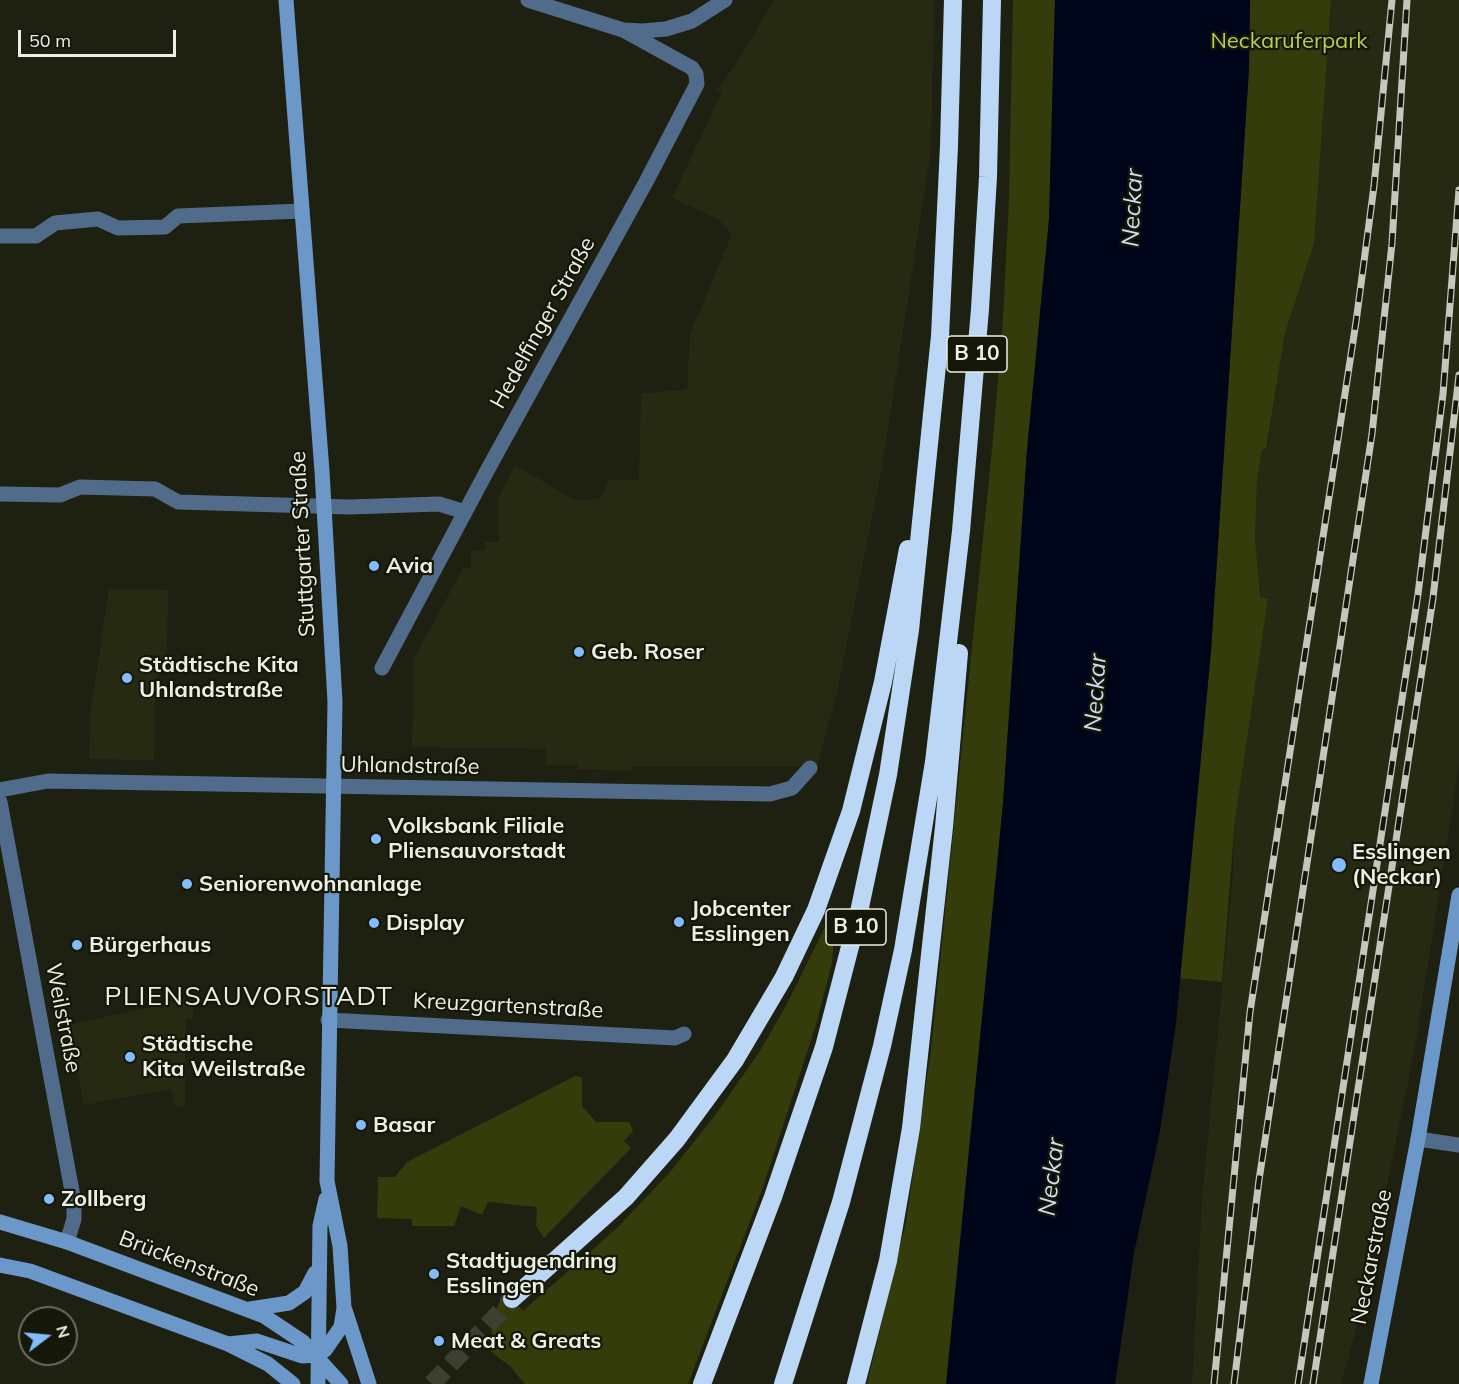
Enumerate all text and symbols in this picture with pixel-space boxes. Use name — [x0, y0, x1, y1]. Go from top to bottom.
scale bar — [21, 18, 178, 56]
park label: Neckaruferpark — [1210, 28, 1368, 54]
text: 50 m — [29, 29, 71, 52]
water label: Neckar — [1117, 168, 1149, 248]
street label: Hedelfinger Straße — [485, 233, 601, 413]
road number: B 10 — [947, 336, 1007, 372]
street label: Stuttgarter Straße — [285, 451, 321, 637]
place label: Avia — [386, 553, 433, 579]
marker: Avia — [367, 559, 381, 573]
place label: Geb. Roser — [591, 639, 704, 665]
marker: Geb. Roser — [572, 645, 586, 659]
place label: Städtische Kita Uhlandstraße — [139, 652, 299, 704]
water label: Neckar — [1079, 653, 1113, 733]
marker: Städtische Kita Uhlandstraße — [120, 671, 134, 685]
street label: Uhlandstraße — [340, 752, 480, 780]
place label: Volksbank Filiale Pliensauvorstadt — [388, 813, 565, 864]
marker: Volksbank Filiale Pliensauvorstadt — [369, 832, 383, 846]
place label: Esslingen (Neckar) — [1352, 839, 1451, 890]
marker: Esslingen (Neckar) — [1330, 856, 1348, 874]
place label: Seniorenwohnanlage — [199, 871, 422, 897]
marker: Seniorenwohnanlage — [180, 877, 194, 891]
place label: Jobcenter Esslingen — [691, 896, 791, 948]
road number: B 10 — [826, 909, 886, 945]
place label: Display — [386, 910, 464, 936]
marker: Jobcenter Esslingen — [672, 915, 686, 929]
marker: Display — [367, 916, 381, 930]
place label: Bürgerhaus — [89, 932, 211, 958]
marker: Bürgerhaus — [70, 938, 84, 952]
street label: Weilstraße — [39, 961, 87, 1075]
district label: PLIENSAUVORSTADT — [104, 981, 394, 1013]
street label: Kreuzgartenstraße — [412, 988, 604, 1024]
place label: Städtische Kita Weilstraße — [142, 1031, 306, 1082]
marker: Städtische Kita Weilstraße — [123, 1050, 137, 1064]
place label: Basar — [373, 1112, 435, 1138]
marker: Basar — [354, 1118, 368, 1132]
water label: Neckar — [1033, 1136, 1071, 1218]
place label: Zollberg — [61, 1186, 146, 1212]
street label: Neckarstraße — [1346, 1187, 1398, 1327]
marker: Zollberg — [42, 1192, 56, 1206]
street label: Brückenstraße — [115, 1225, 263, 1303]
place label: Stadtjugendring Esslingen — [446, 1248, 617, 1300]
marker: Stadtjugendring Esslingen — [427, 1267, 441, 1281]
north arrow — [18, 1306, 78, 1366]
text: N — [52, 1323, 75, 1340]
place label: Meat & Greats — [451, 1328, 601, 1354]
marker: Meat & Greats — [432, 1334, 446, 1348]

